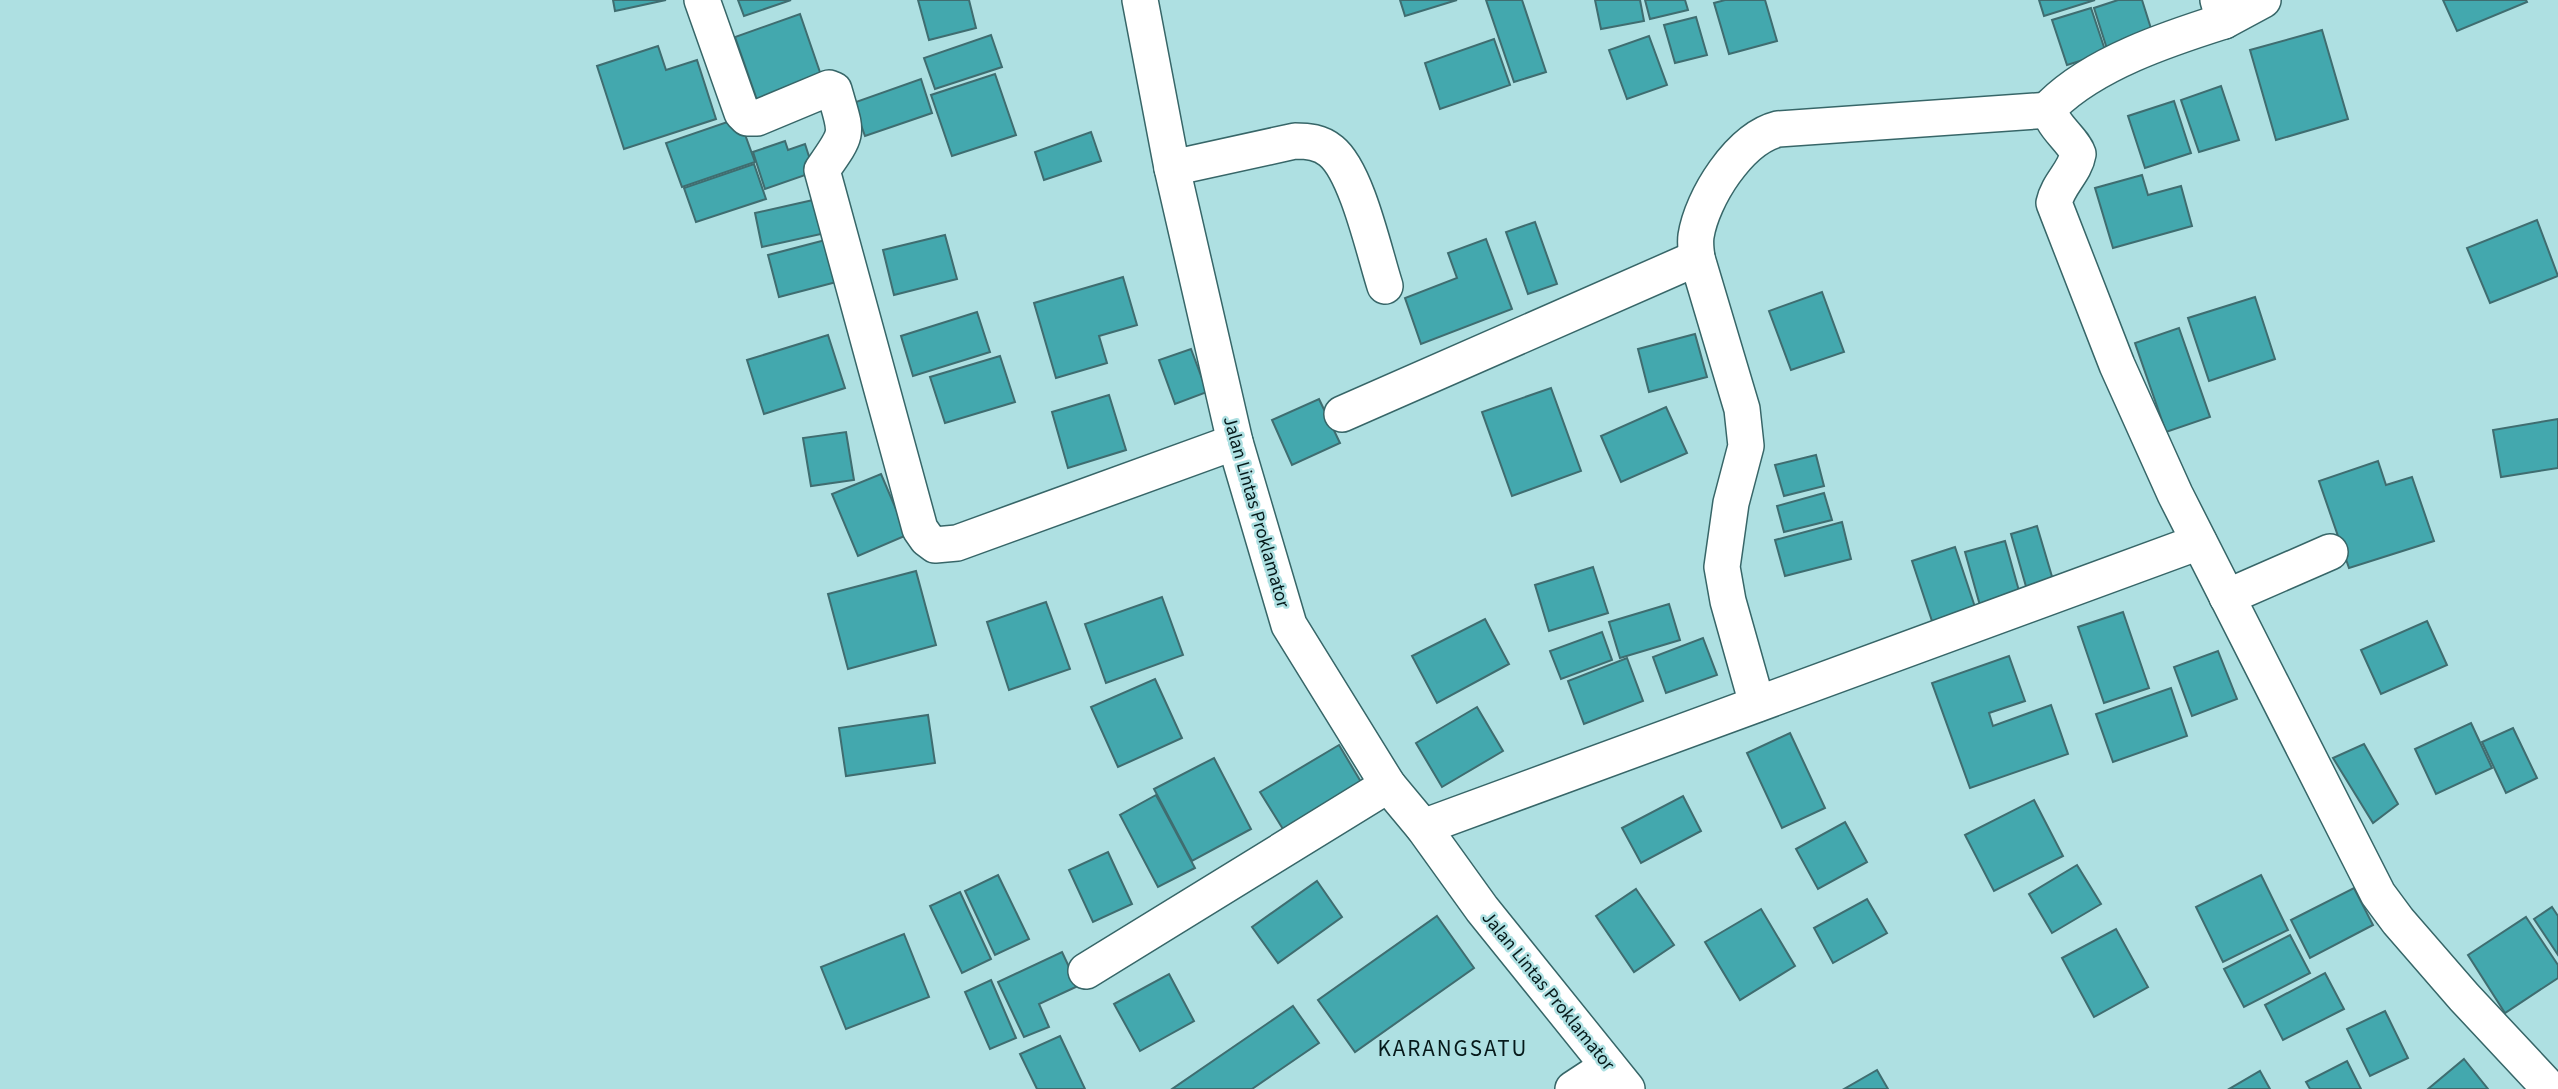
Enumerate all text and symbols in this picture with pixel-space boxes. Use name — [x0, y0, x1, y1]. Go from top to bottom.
street label: Jalan Lintas Proklamator — [1216, 413, 1296, 611]
street label: Jalan Lintas Proklamator — [1475, 905, 1621, 1077]
district label: KARANGSATU — [1378, 1032, 1528, 1065]

